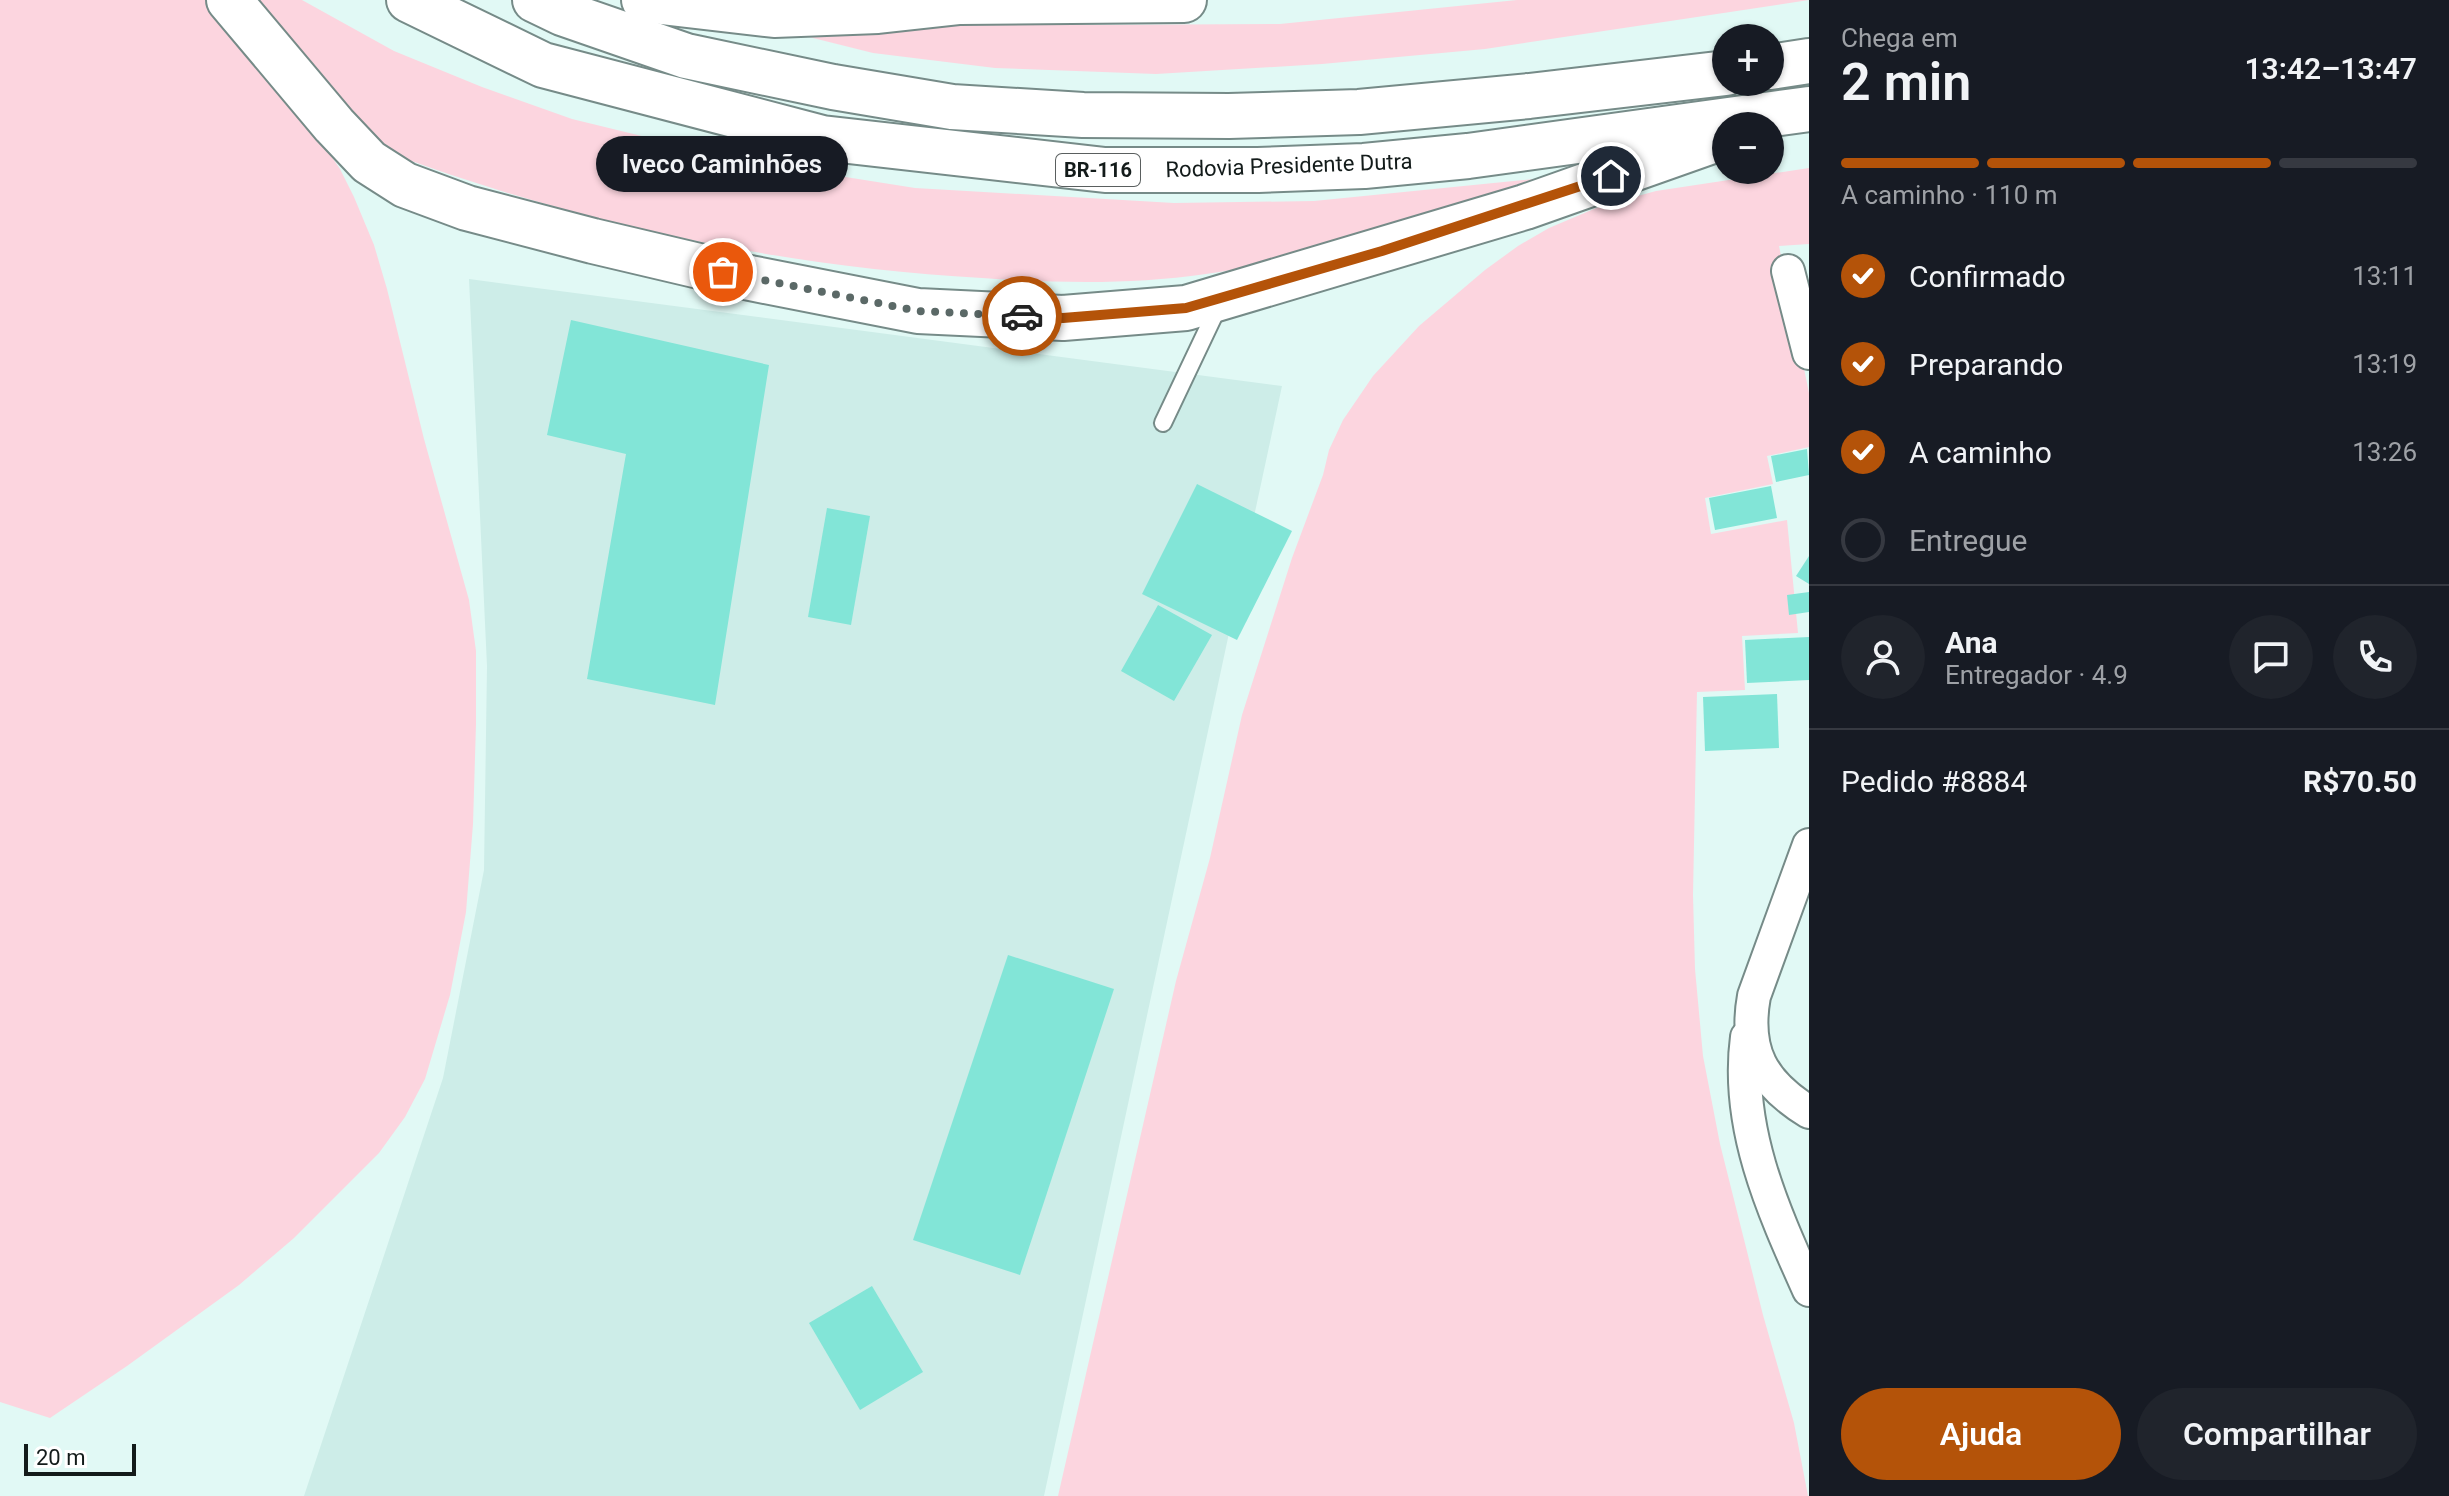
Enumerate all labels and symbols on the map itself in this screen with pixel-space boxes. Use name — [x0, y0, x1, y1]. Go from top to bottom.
callout: Iveco Caminhões — [597, 136, 849, 192]
pin — [1577, 142, 1645, 210]
street label: Rodovia Presidente Dutra — [1165, 149, 1413, 182]
road number: BR-116 — [1056, 154, 1140, 186]
pin — [689, 238, 757, 306]
courier — [982, 276, 1062, 356]
scale bar — [24, 1440, 136, 1476]

